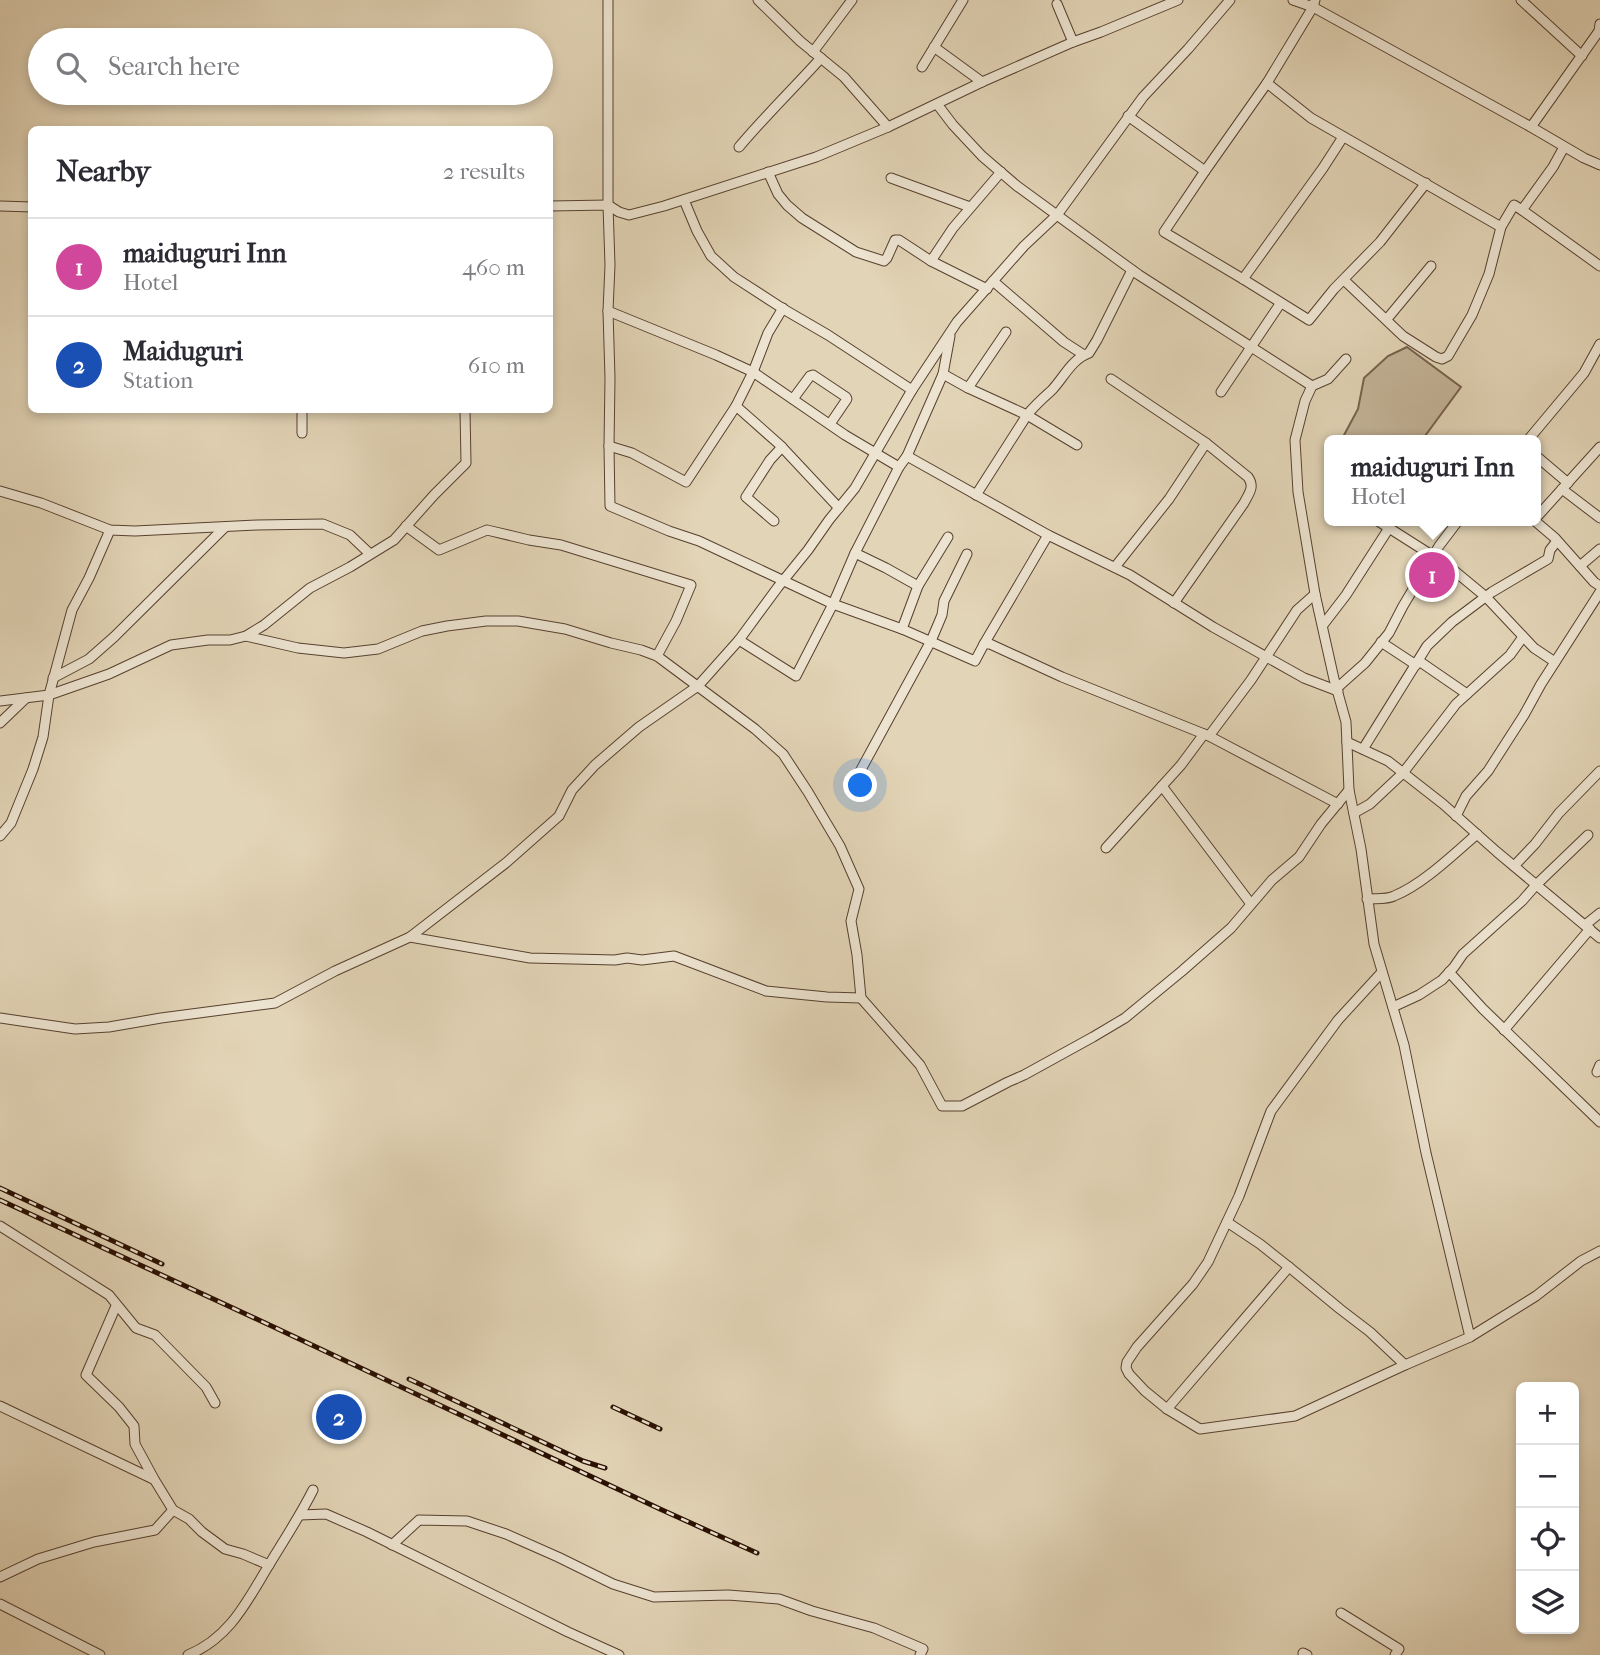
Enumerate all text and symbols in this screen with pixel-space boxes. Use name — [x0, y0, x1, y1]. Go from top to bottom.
search box — [28, 28, 553, 105]
icon: search — [52, 48, 90, 86]
text: Search here — [108, 51, 240, 82]
text: Nearby — [56, 154, 151, 189]
text: 2 results — [443, 158, 525, 185]
text: maiduguri Inn — [123, 238, 287, 269]
text: 1 — [75, 254, 83, 281]
text: 460 m — [462, 254, 525, 281]
text: Hotel — [123, 269, 178, 296]
text: Maiduguri — [123, 336, 243, 367]
text: 2 — [73, 352, 85, 379]
text: 610 m — [468, 352, 525, 379]
text: Station — [123, 367, 193, 394]
popup — [1324, 435, 1541, 526]
text: maiduguri Inn — [1351, 452, 1514, 483]
text: Hotel — [1351, 483, 1406, 510]
pin: 1 — [1409, 549, 1455, 601]
your location — [843, 768, 877, 802]
map controls — [1516, 1382, 1579, 1634]
button: + — [1516, 1382, 1579, 1445]
pin: 2 — [316, 1391, 362, 1443]
button: − — [1516, 1445, 1579, 1508]
button: locate — [1516, 1508, 1579, 1571]
button: layers — [1516, 1571, 1579, 1634]

